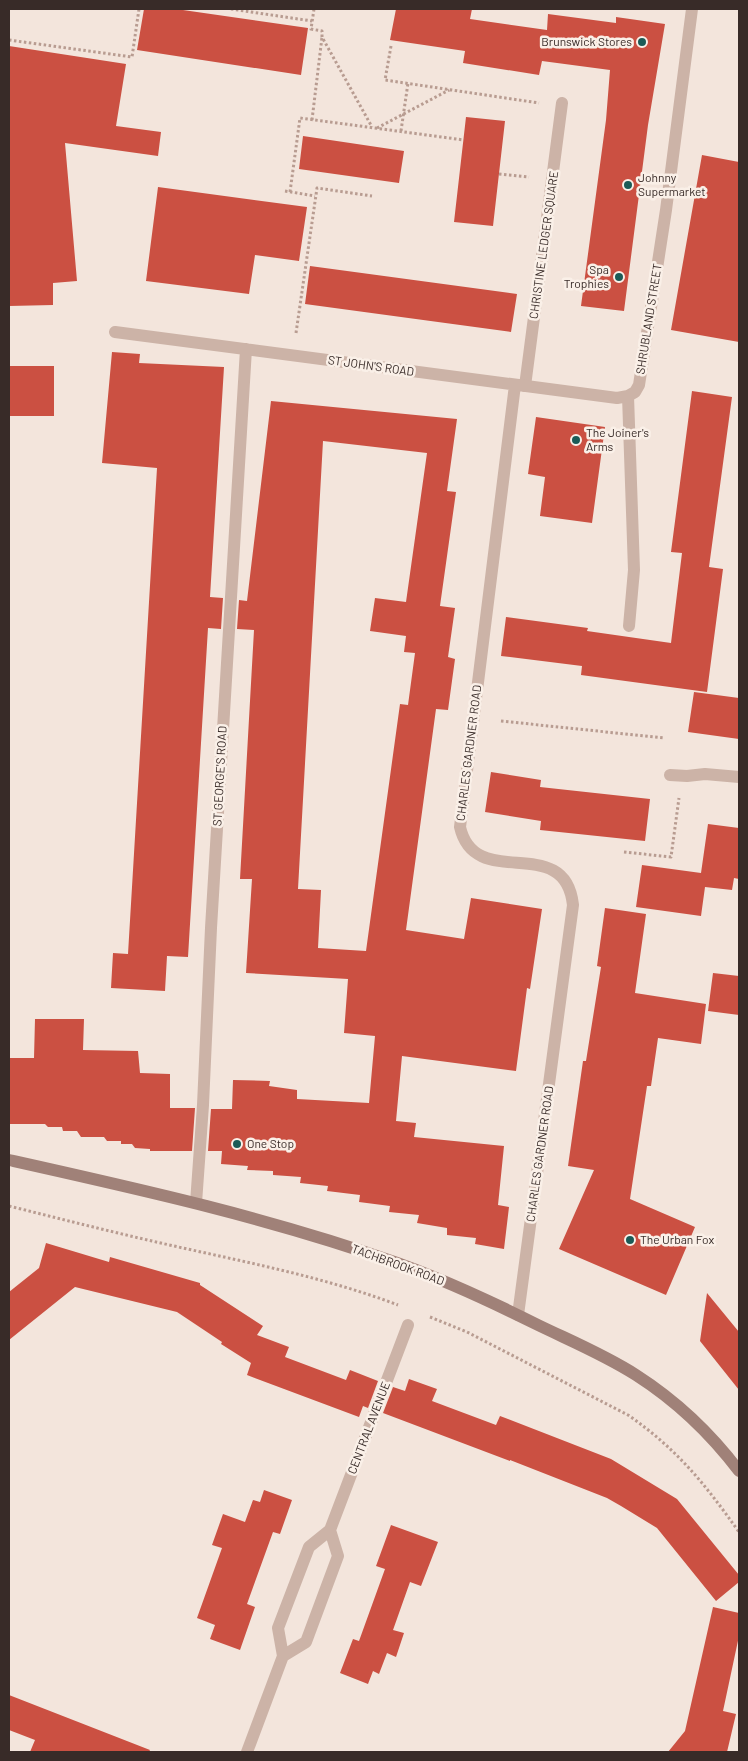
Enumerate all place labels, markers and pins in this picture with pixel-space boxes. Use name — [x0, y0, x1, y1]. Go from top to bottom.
place label: Brunswick Stores — [541, 34, 632, 48]
marker: Brunswick Stores — [636, 36, 648, 48]
place label: Johnny Supermarket — [638, 170, 706, 198]
marker: Johnny Supermarket — [622, 179, 634, 191]
place label: Spa Trophies — [564, 262, 609, 290]
marker: Spa Trophies — [613, 271, 625, 283]
place label: The Joiner's Arms — [586, 425, 649, 453]
marker: The Joiner's Arms — [570, 434, 582, 446]
place label: One Stop — [247, 1136, 294, 1150]
marker: One Stop — [231, 1138, 243, 1150]
place label: The Urban Fox — [640, 1232, 714, 1246]
marker: The Urban Fox — [624, 1234, 636, 1246]

